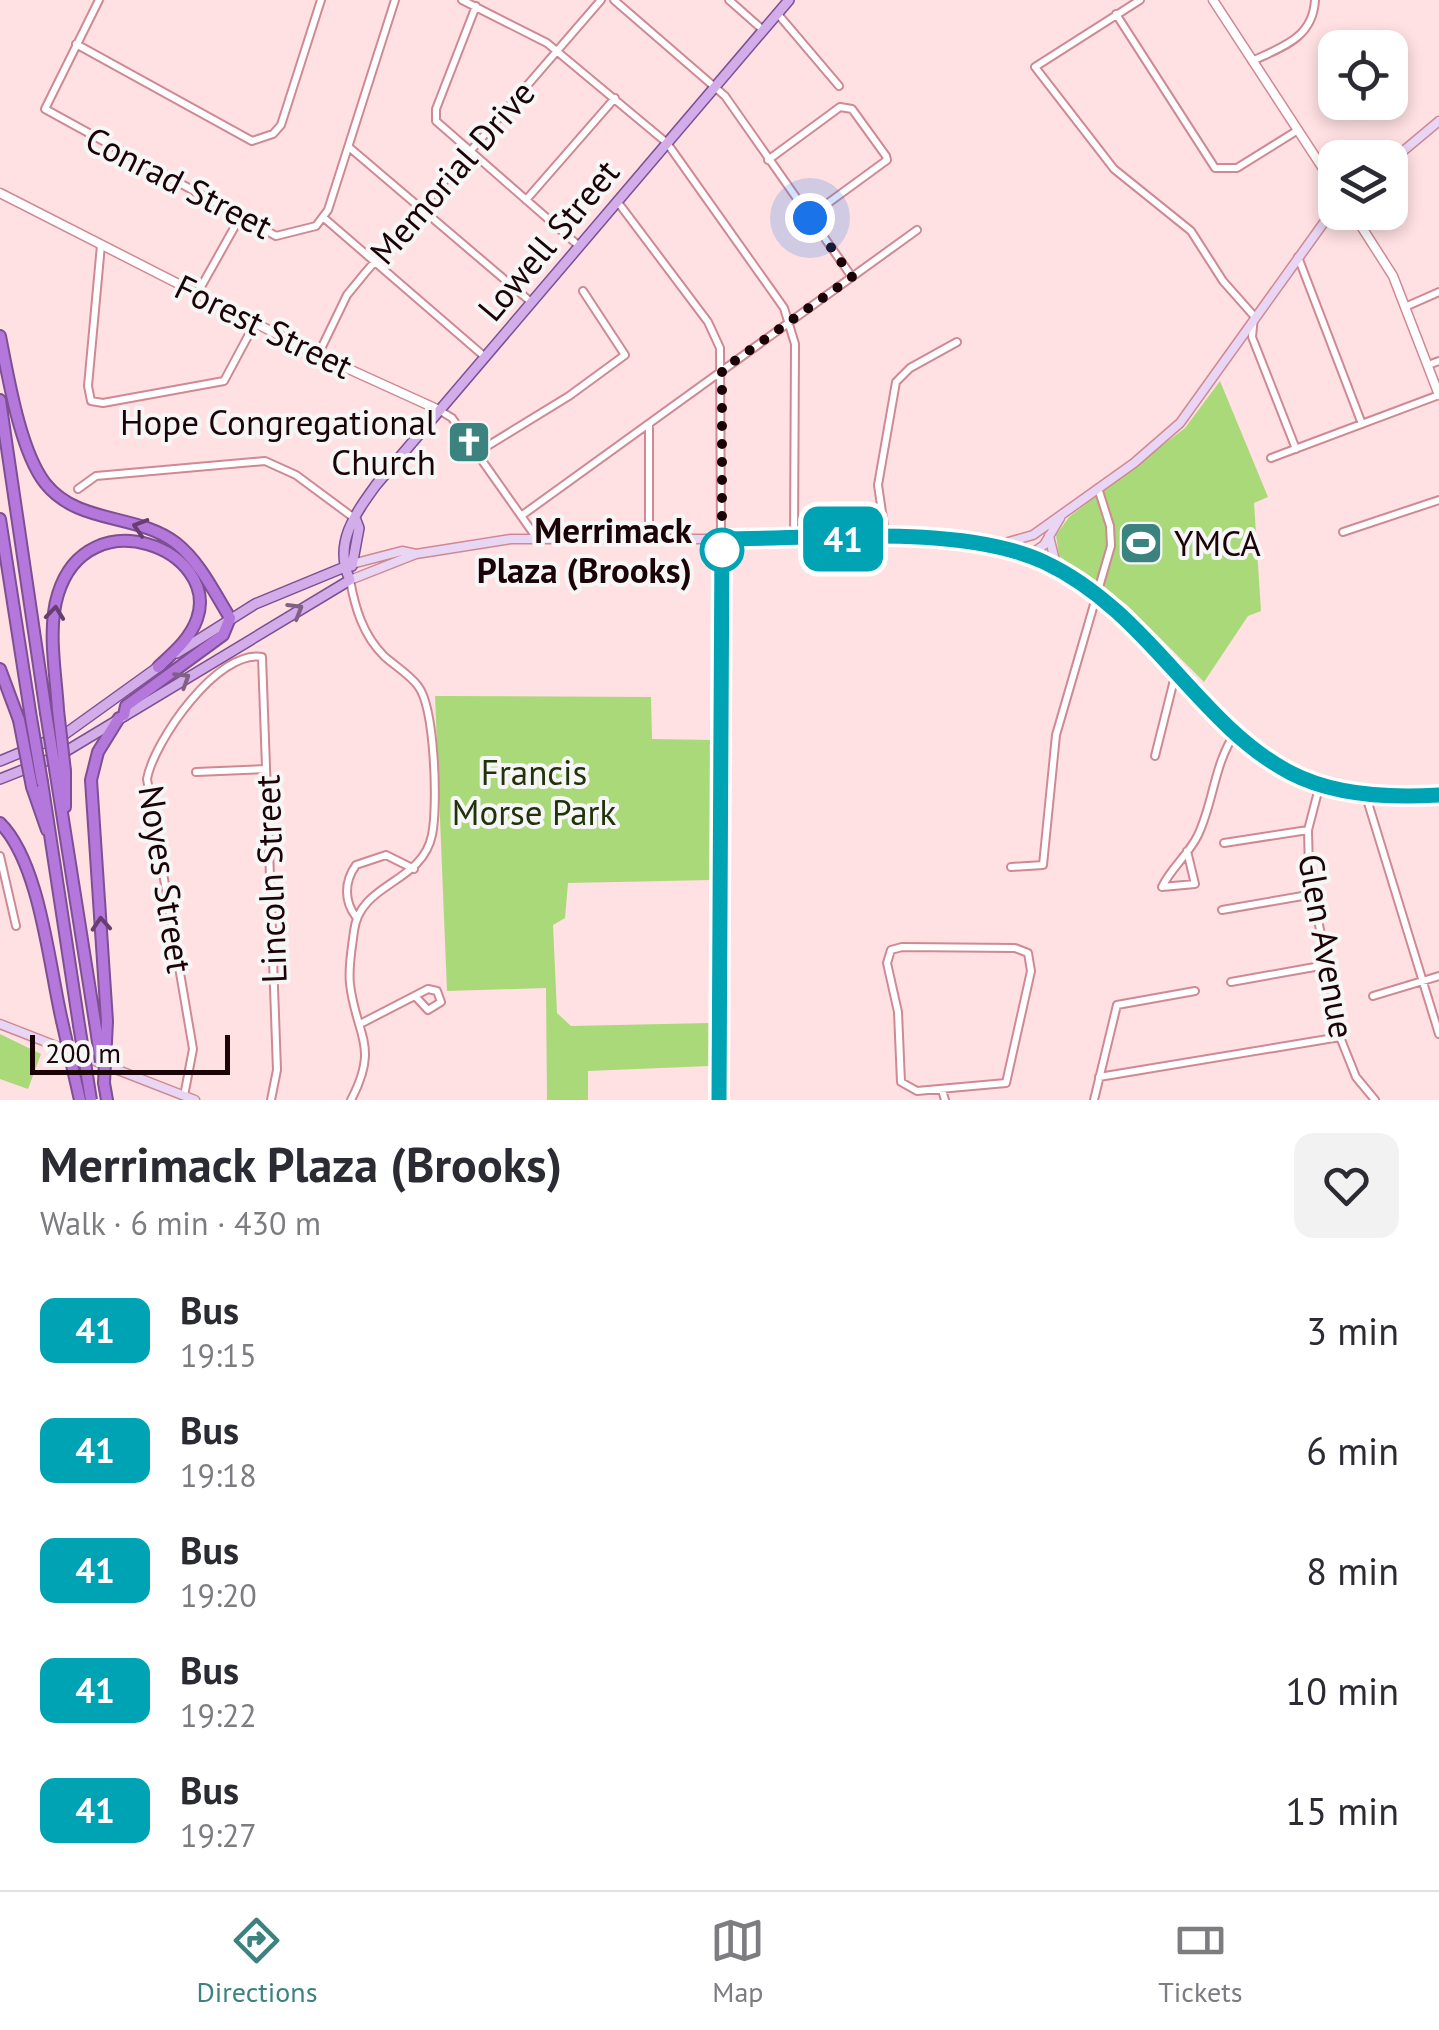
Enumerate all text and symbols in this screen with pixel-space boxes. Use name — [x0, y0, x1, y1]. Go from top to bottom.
map controls — [1318, 30, 1408, 230]
button: locate — [1318, 30, 1408, 120]
street label: Memorial Drive — [359, 70, 545, 274]
street label: Conrad Street — [78, 115, 280, 249]
button: layers — [1318, 140, 1408, 230]
street label: Lowell Street — [467, 150, 629, 330]
your location — [785, 193, 835, 243]
street label: Forest Street — [168, 263, 360, 389]
place label: Hope Congregational Church — [120, 399, 436, 485]
church icon: Hope Congregational Church — [446, 419, 492, 465]
line badge: 41 — [798, 506, 888, 572]
place label: Merrimack Plaza (Brooks) — [477, 507, 693, 593]
text: 41 — [823, 516, 863, 562]
one-way arrow — [132, 518, 149, 539]
sports icon: YMCA — [1118, 520, 1164, 566]
place label: YMCA — [1174, 520, 1261, 566]
marker: Merrimack Plaza (Brooks) — [701, 529, 743, 571]
one-way arrow — [285, 603, 303, 622]
one-way arrow — [44, 605, 66, 621]
one-way arrow — [172, 672, 190, 691]
park label: Francis Morse Park — [452, 749, 617, 835]
street label: Lincoln Street — [243, 774, 297, 984]
street label: Noyes Street — [128, 782, 204, 976]
street label: Glen Avenue — [1288, 850, 1366, 1042]
one-way arrow — [91, 915, 113, 931]
scale bar — [30, 1030, 230, 1074]
text: 200 m — [45, 1034, 121, 1071]
text: Merrimack Plaza (Brooks) — [40, 1133, 562, 1195]
button: heart — [1294, 1133, 1399, 1238]
text: Walk · 6 min · 430 m — [40, 1202, 321, 1244]
text: Bus — [180, 1285, 239, 1334]
text: 3 min — [1306, 1306, 1399, 1355]
text: 41 — [75, 1307, 115, 1353]
text: 19:15 — [180, 1334, 257, 1376]
text: Bus — [180, 1405, 239, 1454]
text: 6 min — [1306, 1426, 1399, 1475]
text: 41 — [75, 1427, 115, 1473]
text: 19:18 — [180, 1454, 257, 1496]
text: Bus — [180, 1525, 239, 1574]
text: 8 min — [1306, 1546, 1399, 1595]
text: 41 — [75, 1547, 115, 1593]
text: 19:20 — [180, 1574, 257, 1616]
text: Bus — [180, 1645, 239, 1694]
text: 10 min — [1286, 1666, 1399, 1715]
text: 41 — [75, 1667, 115, 1713]
text: 19:22 — [180, 1694, 257, 1736]
text: Bus — [180, 1765, 239, 1814]
text: 15 min — [1286, 1786, 1399, 1835]
text: 41 — [75, 1787, 115, 1833]
text: 19:27 — [180, 1814, 257, 1856]
tab: Directions — [196, 1913, 317, 2010]
tab: Map — [710, 1913, 765, 2010]
tab: Tickets — [1158, 1913, 1243, 2010]

